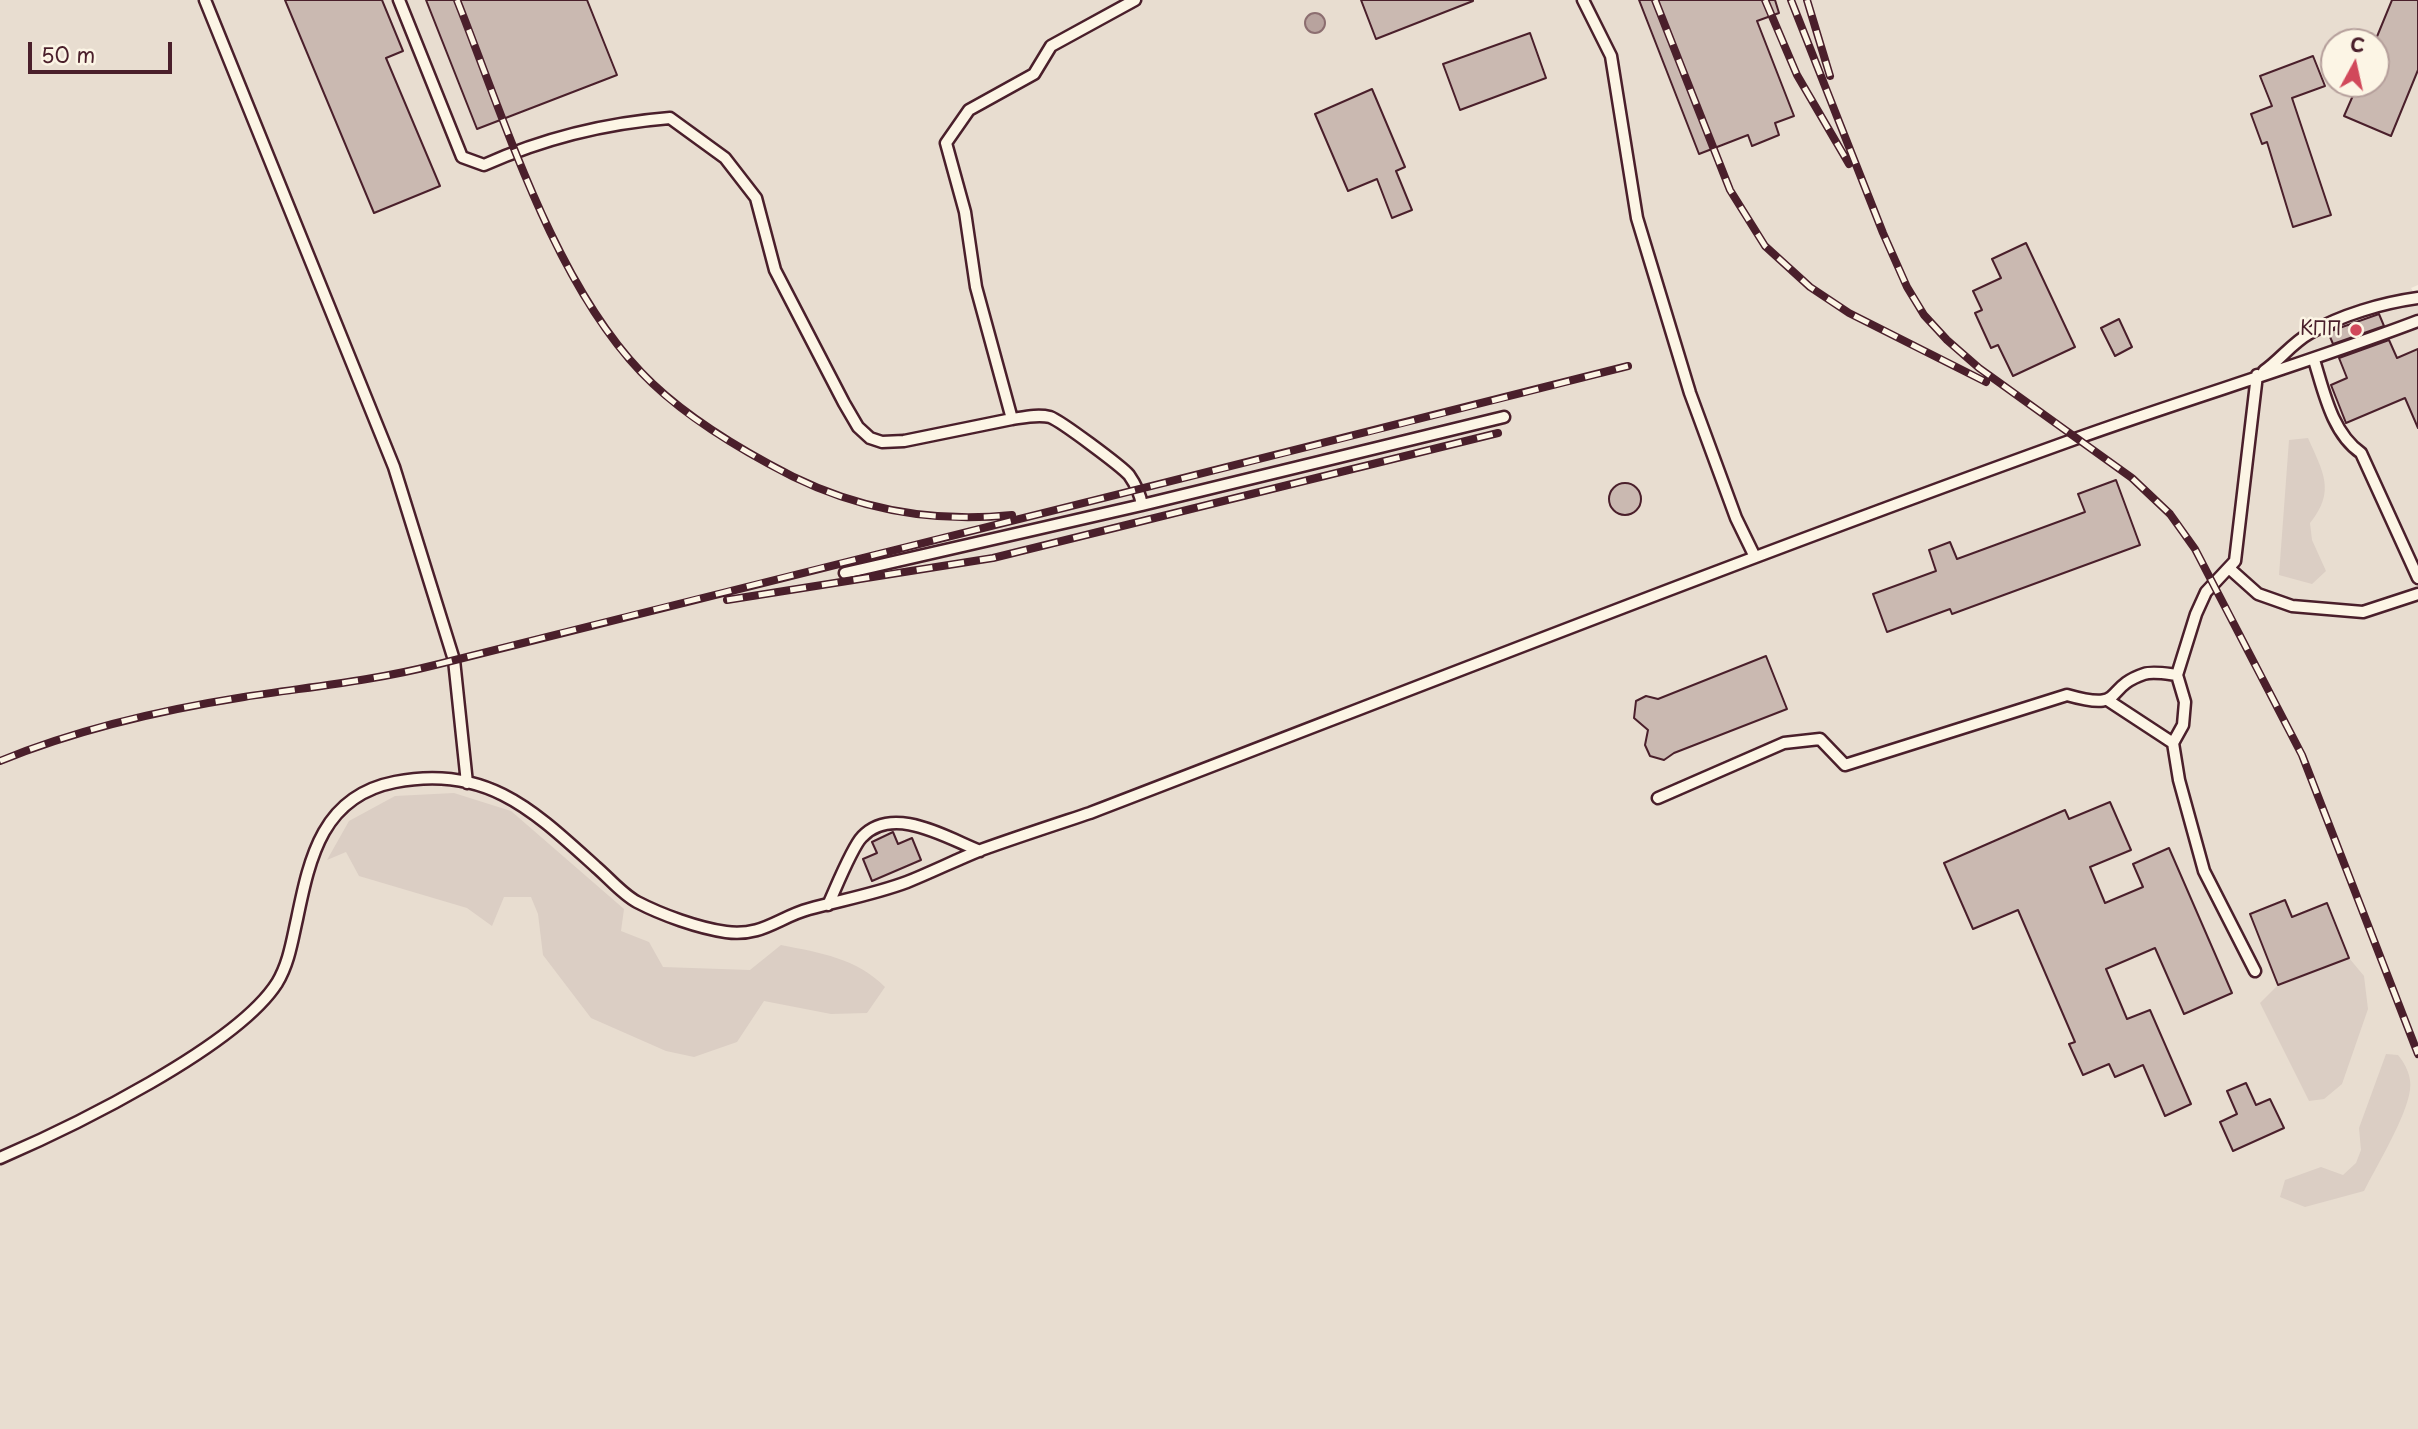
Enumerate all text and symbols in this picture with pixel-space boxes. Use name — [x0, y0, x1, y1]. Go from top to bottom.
scale bar — [32, 28, 175, 72]
north arrow — [2320, 28, 2390, 98]
text: С — [2349, 29, 2367, 59]
text: 50 m — [41, 38, 95, 70]
place label: КПП — [2300, 319, 2342, 341]
marker: КПП — [2348, 322, 2364, 338]

